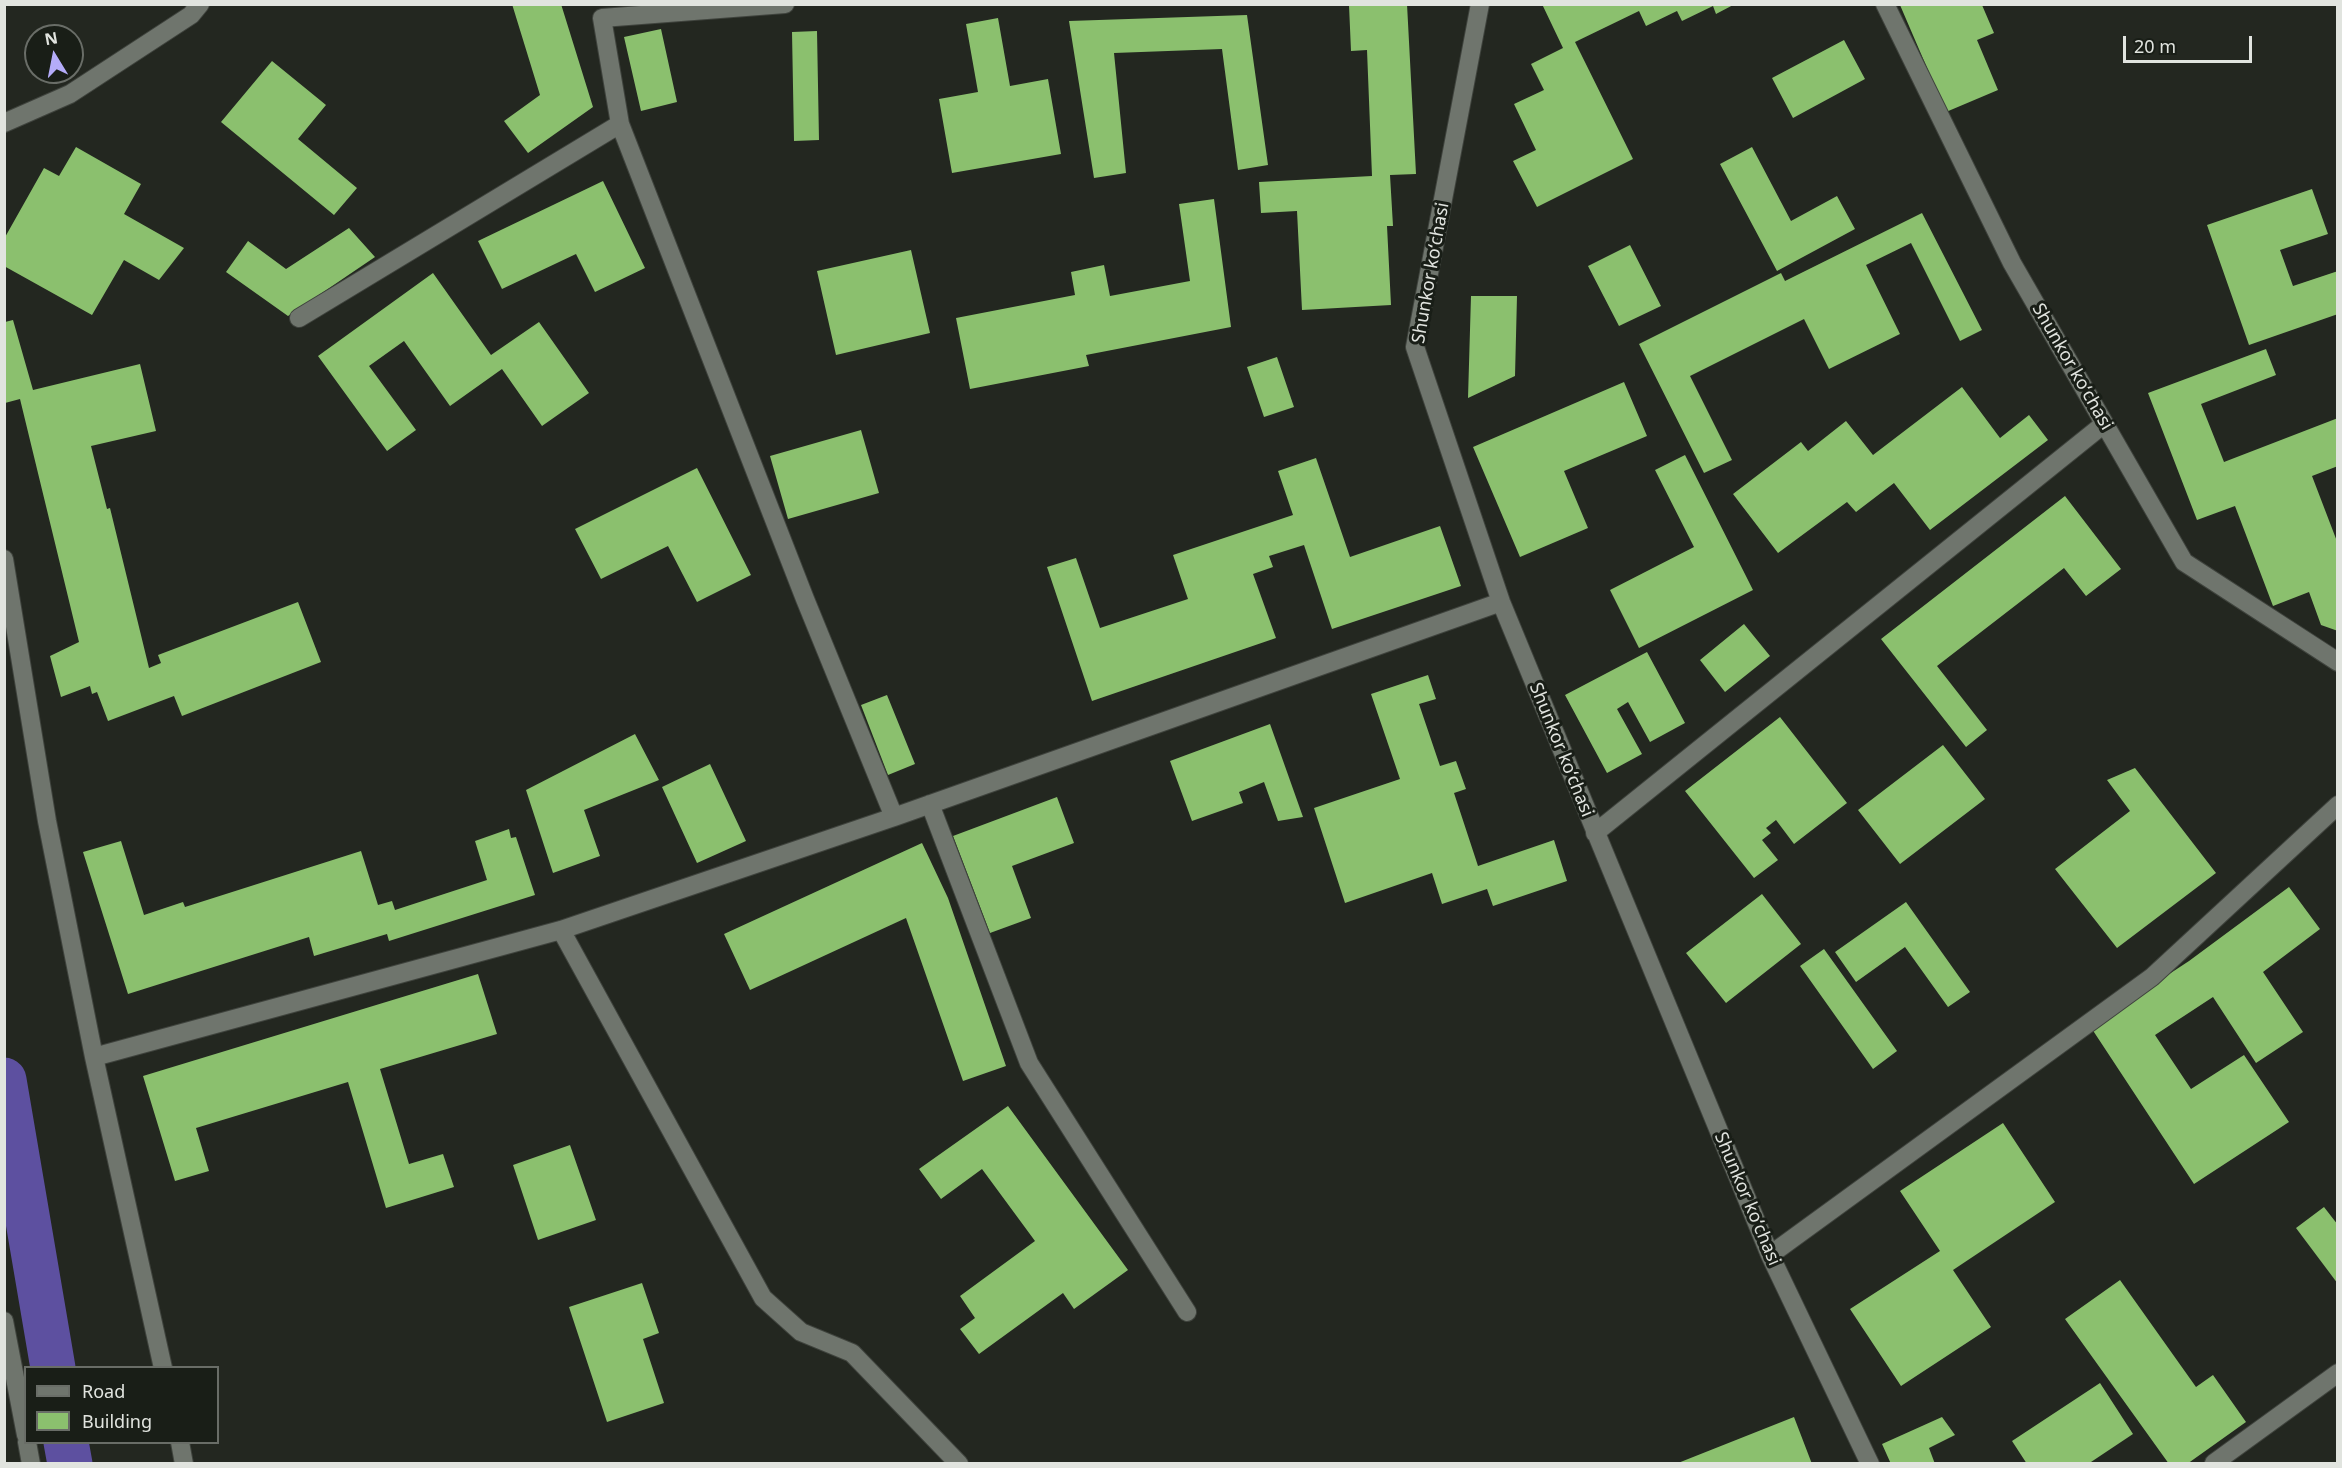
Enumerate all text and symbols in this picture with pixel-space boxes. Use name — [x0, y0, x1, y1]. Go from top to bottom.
north arrow — [24, 24, 84, 84]
scale bar — [2126, 24, 2255, 62]
text: N — [43, 26, 60, 50]
text: 20 m — [2134, 34, 2176, 58]
street label: Shunkor koʻchasi — [1408, 201, 1454, 345]
street label: Shunkor koʻchasi — [2027, 300, 2117, 434]
street label: Shunkor koʻchasi — [1524, 680, 1598, 820]
street label: Shunkor koʻchasi — [1709, 1129, 1785, 1269]
legend — [24, 1366, 219, 1444]
text: Road — [82, 1379, 125, 1403]
text: Building — [82, 1409, 152, 1433]

